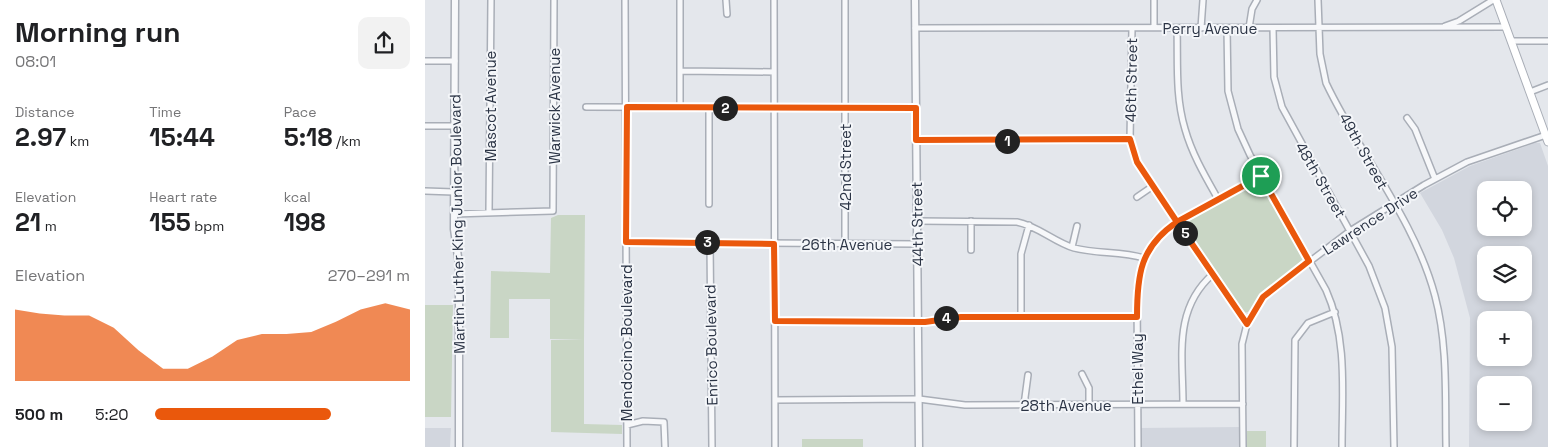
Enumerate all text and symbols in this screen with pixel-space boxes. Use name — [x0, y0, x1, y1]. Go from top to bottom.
text: Morning run — [15, 14, 180, 50]
button: share — [358, 17, 410, 69]
street label: Perry Avenue — [1163, 19, 1258, 38]
street label: 46th Street — [1121, 38, 1141, 122]
street label: Warwick Avenue — [545, 48, 564, 164]
street label: Mascot Avenue — [481, 50, 500, 161]
text: 08:01 — [15, 51, 56, 72]
street label: Martin Luther King Junior Boulevard — [445, 94, 469, 354]
pin: 2 — [713, 96, 737, 120]
text: 2 — [721, 99, 730, 117]
text: Distance — [15, 103, 75, 121]
text: Time — [149, 103, 181, 121]
text: Pace — [284, 103, 316, 121]
street label: 49th Street — [1335, 110, 1393, 193]
text: 2.97 — [15, 121, 66, 153]
text: 15:44 — [149, 121, 215, 153]
text: 5:18 — [284, 121, 332, 153]
street label: 42nd Street — [836, 123, 855, 210]
pin: 1 — [995, 128, 1019, 154]
text: km — [66, 132, 89, 150]
text: /km — [332, 132, 361, 150]
text: 1 — [1004, 132, 1011, 150]
street label: 48th Street — [1292, 139, 1350, 221]
pin — [1240, 155, 1282, 197]
icon: arrive — [1247, 162, 1275, 190]
street label: 44th Street — [907, 181, 927, 266]
map controls — [1477, 181, 1532, 431]
button: locate — [1477, 181, 1532, 236]
street label: Lawrence Drive — [1319, 183, 1421, 259]
text: Elevation — [15, 188, 76, 206]
text: Heart rate — [149, 188, 217, 206]
text: kcal — [284, 188, 311, 206]
text: 21 — [15, 206, 41, 238]
text: 155 — [149, 206, 191, 238]
text: 198 — [284, 206, 325, 238]
text: m — [41, 217, 57, 235]
text: bpm — [191, 217, 224, 235]
pin: 5 — [1173, 220, 1197, 246]
text: 5 — [1181, 224, 1190, 242]
pin: 3 — [695, 230, 719, 254]
text: 3 — [703, 233, 712, 251]
street label: 26th Avenue — [802, 235, 893, 254]
button: layers — [1477, 246, 1532, 301]
street label: Mendocino Boulevard — [617, 264, 636, 422]
text: Elevation — [15, 265, 85, 286]
text: 270–291 m — [328, 265, 410, 286]
street label: Enrico Boulevard — [700, 284, 722, 406]
pin: 4 — [933, 306, 959, 330]
text: 4 — [942, 309, 951, 327]
button: + — [1477, 311, 1532, 366]
street label: Ethel Way — [1128, 333, 1147, 405]
button: − — [1477, 376, 1532, 431]
street label: 28th Avenue — [1020, 396, 1112, 415]
text: 500 m — [15, 404, 63, 425]
text: 5:20 — [95, 404, 129, 425]

